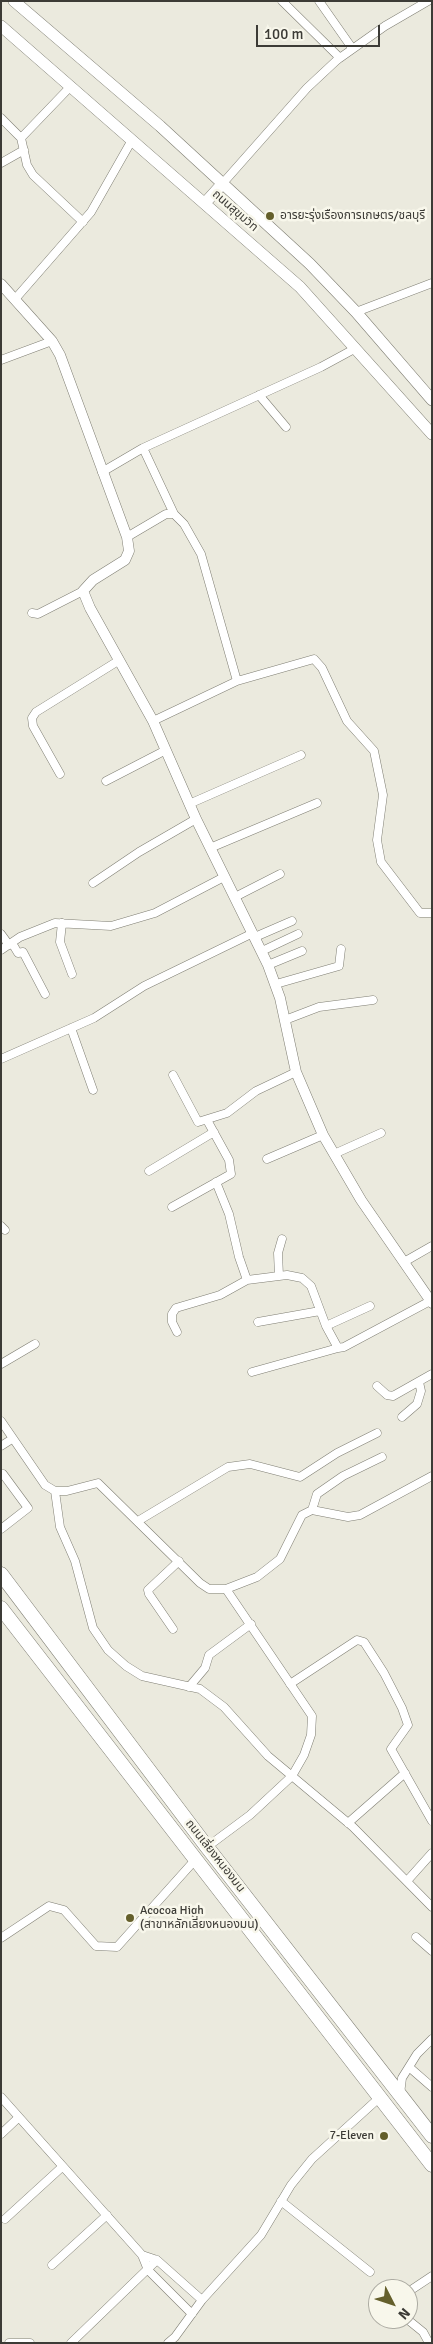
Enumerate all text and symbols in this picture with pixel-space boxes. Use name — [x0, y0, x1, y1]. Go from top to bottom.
scale bar — [258, 15, 382, 47]
text: 100 m — [264, 25, 304, 43]
street label: ถนนสุขุมวิท — [209, 187, 261, 235]
place label: อารยะรุ่งเรืองการเกษตร/ชลบุรี — [280, 209, 425, 223]
marker: อารยะรุ่งเรืองการเกษตร/ชลบุรี — [264, 210, 276, 222]
street label: ถนนเลี่ยงหนองมน — [182, 1817, 248, 1895]
place label: Acocoa High (สาขาหลักเลี่ยงหนองมน) — [140, 1904, 259, 1932]
marker: Acocoa High (สาขาหลักเลี่ยงหนองมน) — [124, 1912, 136, 1924]
place label: 7-Eleven — [329, 2129, 374, 2143]
marker: 7-Eleven — [378, 2130, 390, 2142]
north arrow — [368, 2279, 418, 2329]
text: N — [394, 2304, 414, 2323]

